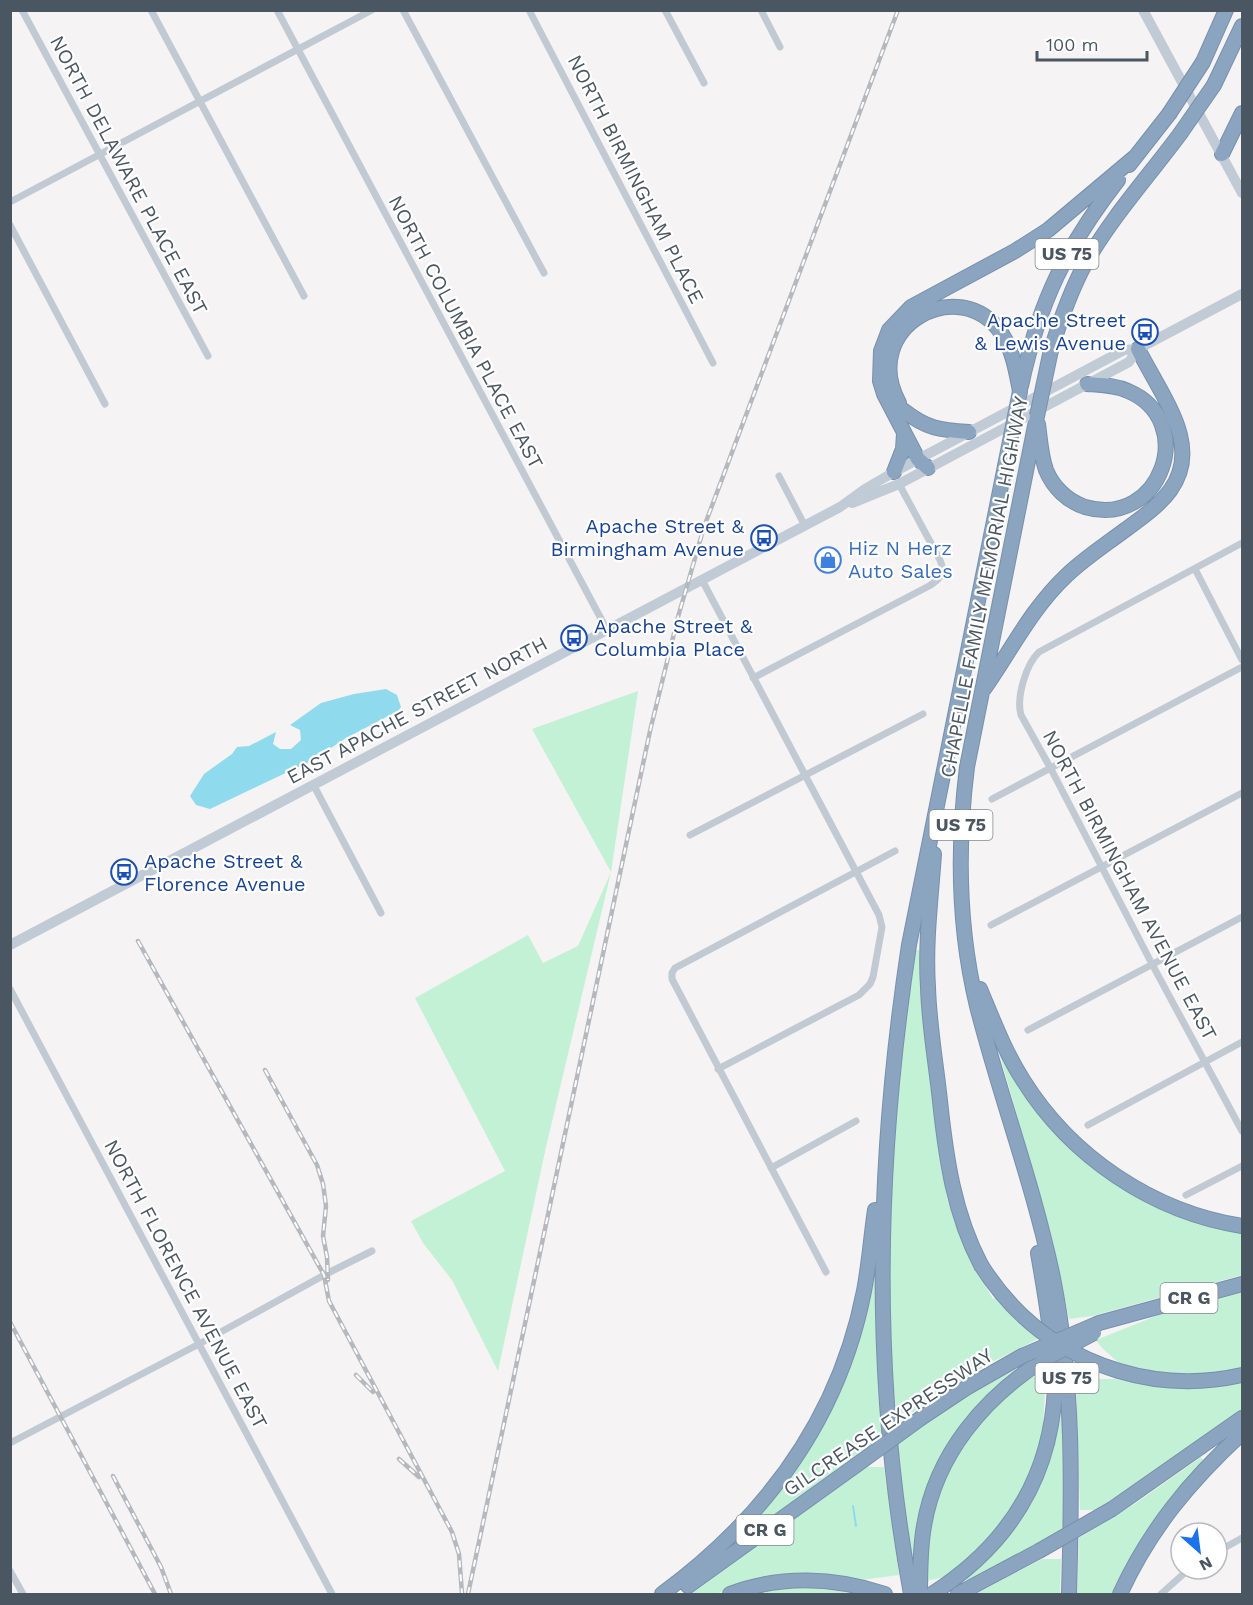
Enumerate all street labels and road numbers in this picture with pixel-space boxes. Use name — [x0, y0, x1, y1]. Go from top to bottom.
street label: NORTH DELAWARE PLACE EAST — [45, 31, 213, 319]
street label: NORTH BIRMINGHAM PLACE — [563, 51, 709, 307]
street label: NORTH COLUMBIA PLACE EAST — [384, 191, 548, 473]
road number: US 75 — [1036, 239, 1098, 269]
street label: CHAPELLE FAMILY MEMORIAL HIGHWAY — [935, 394, 1033, 780]
street label: EAST APACHE STREET NORTH — [283, 631, 551, 789]
street label: NORTH BIRMINGHAM AVENUE EAST — [1038, 726, 1222, 1044]
road number: US 75 — [930, 810, 992, 840]
street label: NORTH FLORENCE AVENUE EAST — [99, 1135, 273, 1433]
road number: CR G — [1160, 1283, 1218, 1313]
street label: GILCREASE EXPRESSWAY — [779, 1343, 998, 1501]
road number: US 75 — [1036, 1363, 1098, 1393]
road number: CR G — [736, 1515, 794, 1545]

